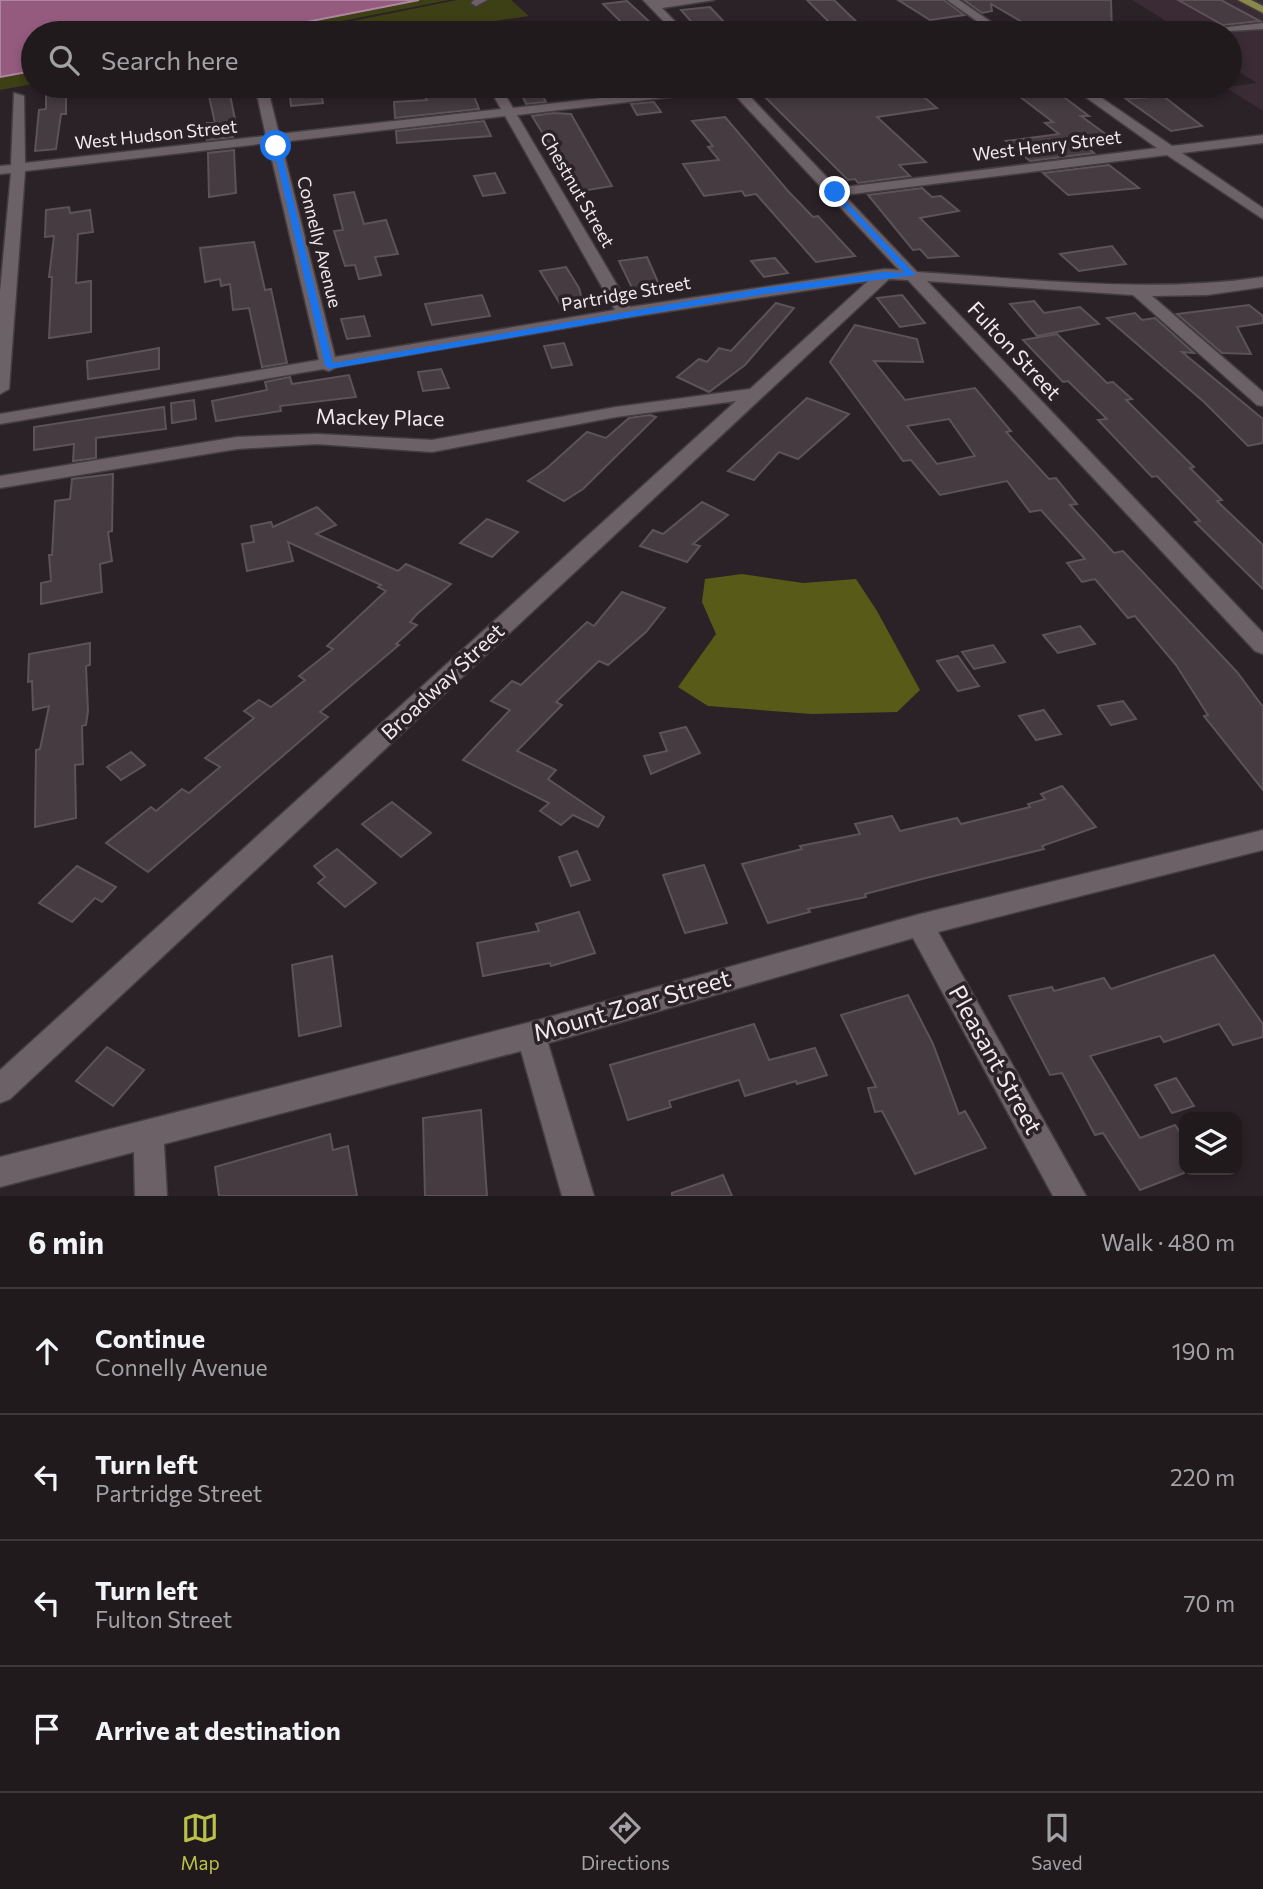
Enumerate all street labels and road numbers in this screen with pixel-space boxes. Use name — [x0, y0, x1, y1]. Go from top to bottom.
street label: West Hudson Street — [74, 115, 238, 153]
street label: West Henry Street — [971, 125, 1123, 165]
street label: Chestnut Street — [536, 128, 620, 251]
street label: Connelly Avenue — [293, 174, 347, 310]
street label: Partridge Street — [559, 271, 692, 315]
street label: Fulton Street — [963, 296, 1067, 404]
street label: Mackey Place — [315, 403, 445, 430]
street label: Broadway Street — [375, 618, 509, 744]
street label: Mount Zoar Street — [530, 962, 734, 1047]
street label: Pleasant Street — [943, 980, 1049, 1139]

